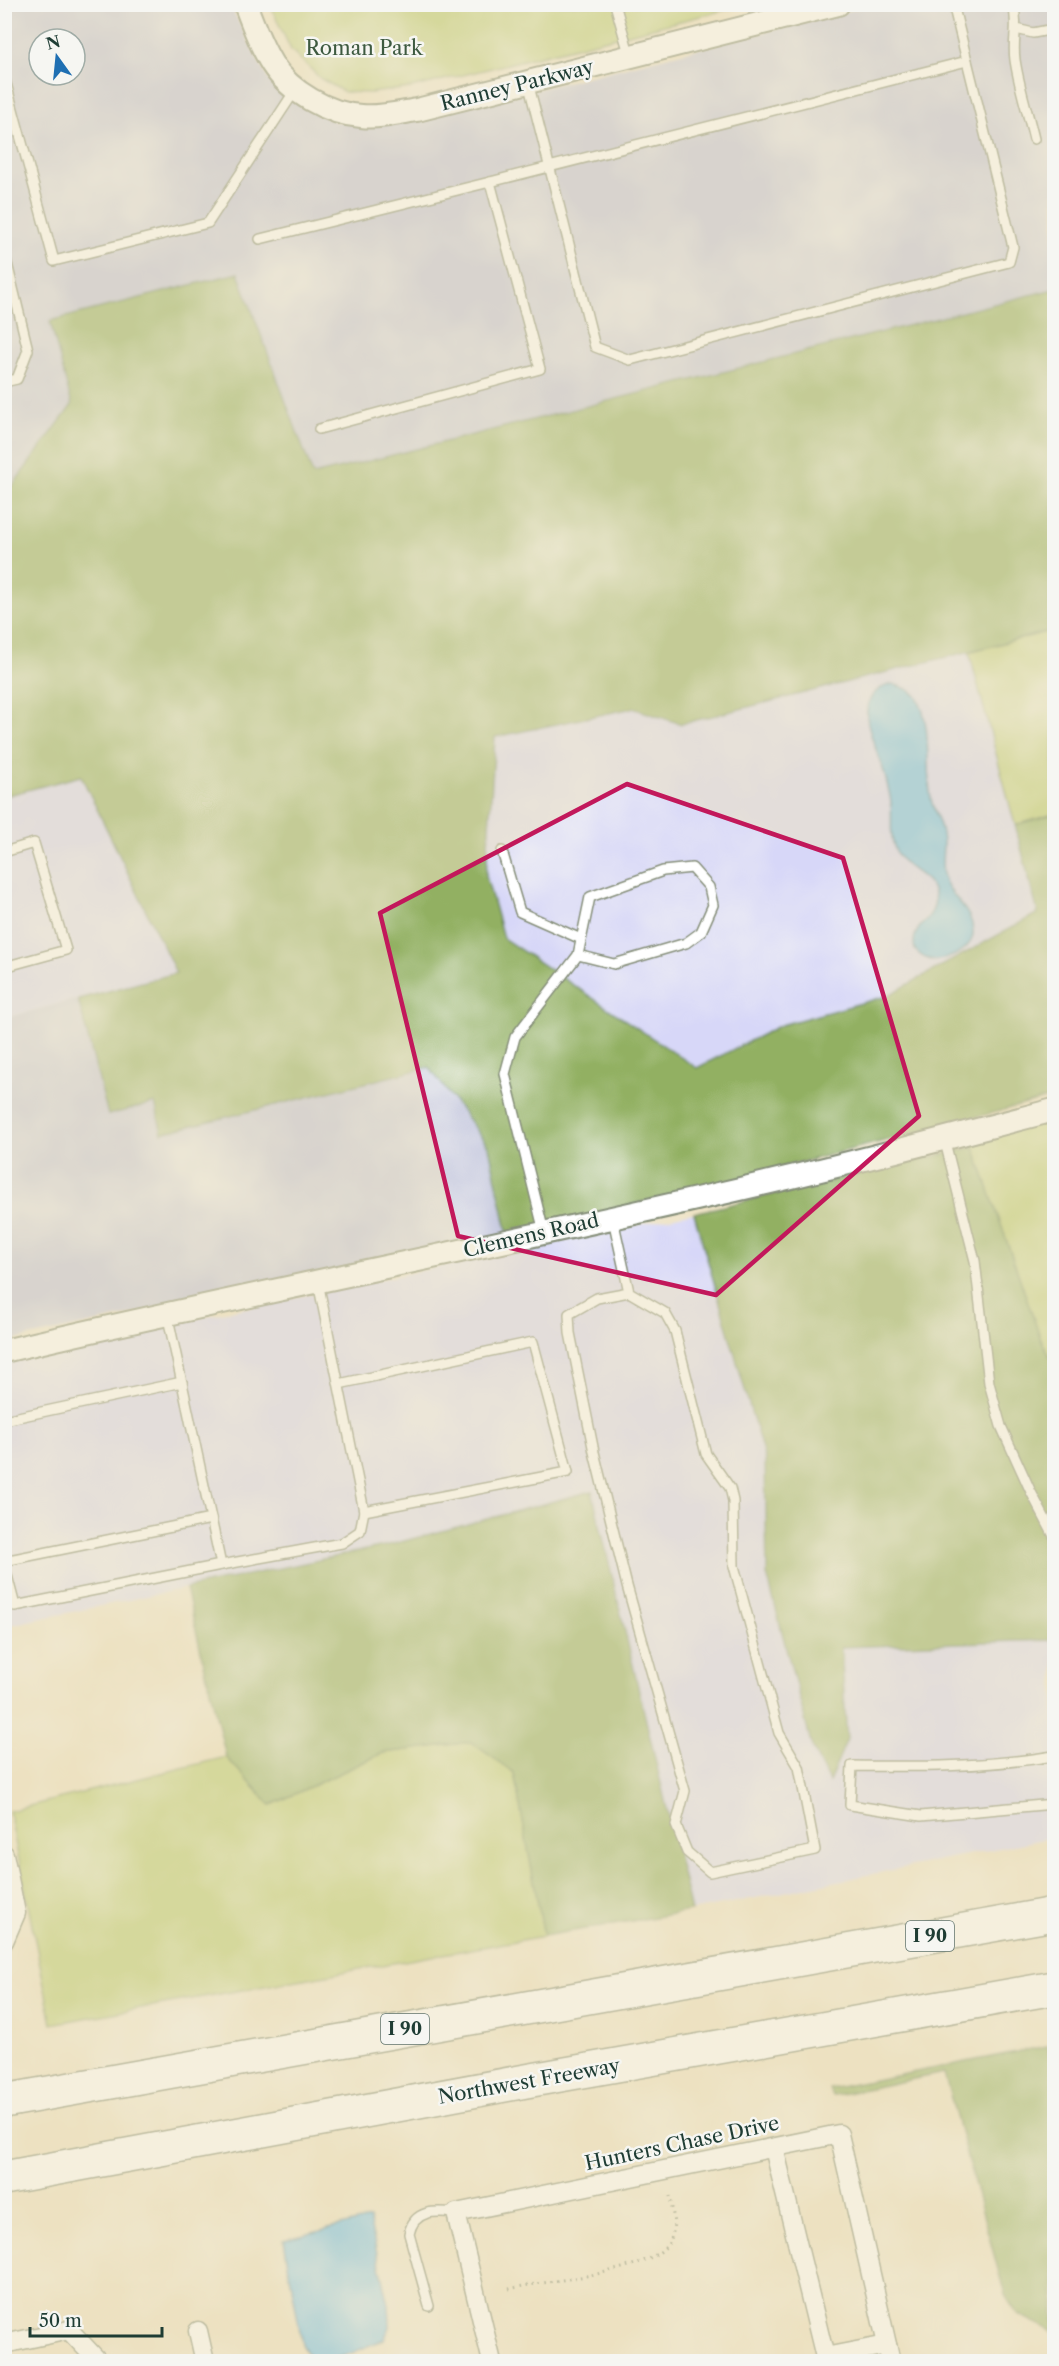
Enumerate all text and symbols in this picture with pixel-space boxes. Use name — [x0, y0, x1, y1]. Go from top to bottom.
north arrow — [27, 27, 87, 87]
text: N — [44, 31, 63, 54]
park label: Roman Park — [305, 36, 424, 60]
street label: Ranney Parkway — [438, 54, 597, 116]
street label: Clemens Road — [461, 1208, 601, 1262]
road number: I 90 — [906, 1921, 954, 1951]
road number: I 90 — [381, 2014, 429, 2044]
street label: Northwest Freeway — [436, 2053, 623, 2109]
street label: Hunters Chase Drive — [583, 2111, 781, 2175]
scale bar — [30, 2300, 162, 2338]
text: 50 m — [39, 2310, 82, 2332]

